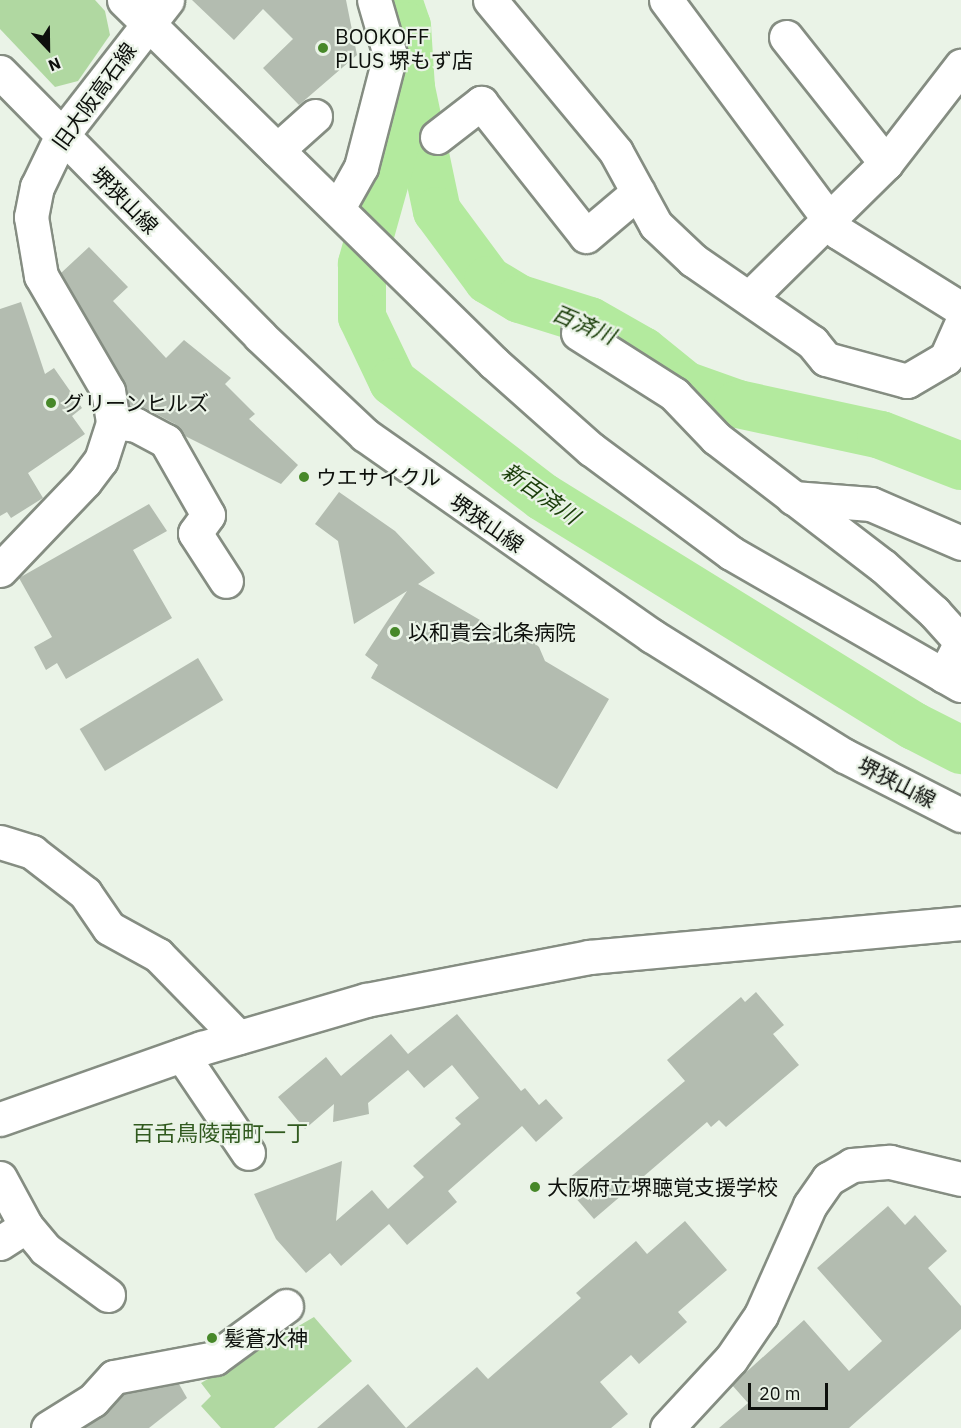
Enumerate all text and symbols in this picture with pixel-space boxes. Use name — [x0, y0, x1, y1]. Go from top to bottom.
north arrow — [18, 18, 78, 78]
place label: BOOKOFF PLUS 堺もず店 — [335, 23, 473, 73]
street label: 旧大阪高石線 — [47, 38, 141, 154]
marker: BOOKOFF PLUS 堺もず店 — [316, 41, 330, 55]
text: N — [46, 53, 64, 76]
street label: 堺狭山線 — [86, 161, 164, 239]
water label: 百済川 — [548, 299, 620, 349]
place label: グリーンヒルズ — [63, 390, 210, 416]
marker: グリーンヒルズ — [44, 396, 58, 410]
water label: 新百済川 — [497, 457, 585, 529]
place label: ウエサイクル — [316, 464, 442, 490]
marker: ウエサイクル — [297, 470, 311, 484]
street label: 堺狭山線 — [445, 489, 529, 557]
place label: 以和貴会北条病院 — [408, 619, 576, 645]
marker: 以和貴会北条病院 — [386, 623, 404, 641]
street label: 堺狭山線 — [854, 752, 940, 812]
district label: 百舌鳥陵南町一丁 — [132, 1120, 308, 1146]
place label: 大阪府立堺聴覚支援学校 — [547, 1174, 778, 1200]
marker: 大阪府立堺聴覚支援学校 — [528, 1180, 542, 1194]
place label: 髪蒼水神 — [224, 1325, 308, 1351]
marker: 髪蒼水神 — [205, 1331, 219, 1345]
scale bar — [751, 1371, 830, 1409]
text: 20 m — [759, 1382, 801, 1405]

